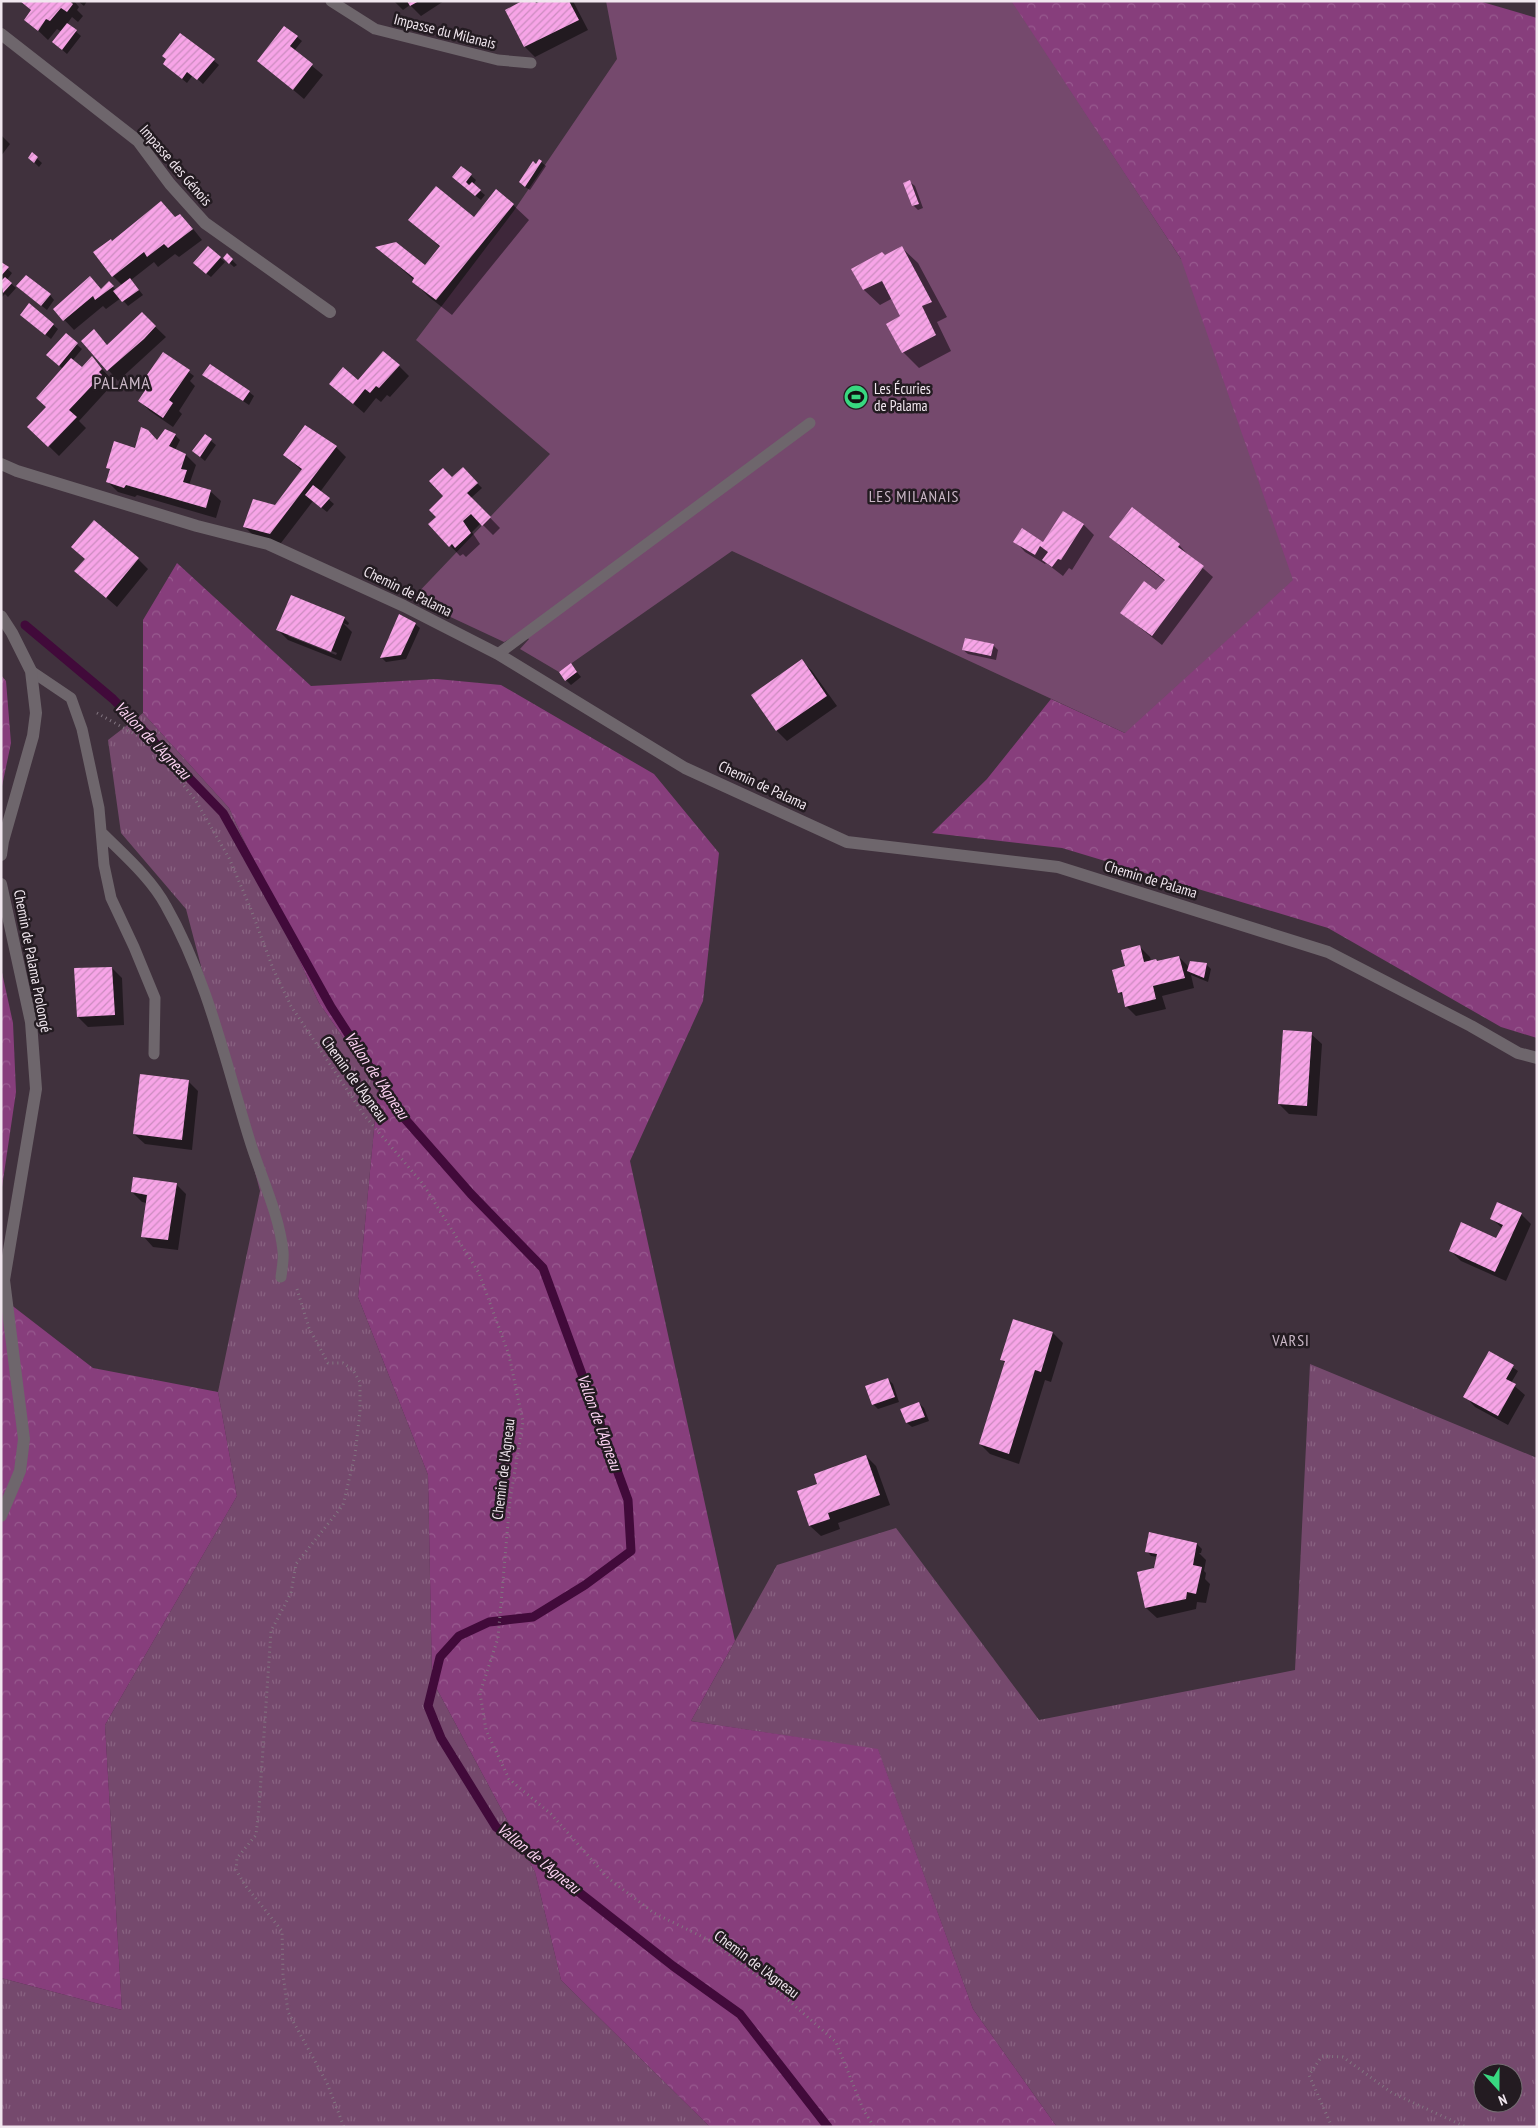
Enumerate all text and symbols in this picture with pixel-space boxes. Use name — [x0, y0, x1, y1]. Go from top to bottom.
street label: Impasse du Milanais — [392, 9, 498, 53]
street label: Impasse des Génois — [136, 121, 216, 209]
district label: PALAMA — [93, 371, 151, 394]
place label: Les Écuries de Palama — [874, 379, 931, 415]
sports icon: Les Écuries de Palama — [843, 384, 869, 410]
district label: LES MILANAIS — [869, 486, 959, 506]
street label: Chemin de Palama — [361, 561, 455, 621]
water label: Vallon de l'Agneau — [111, 697, 196, 784]
street label: Chemin de Palama — [716, 756, 810, 814]
street label: Chemin de Palama — [1102, 856, 1200, 902]
street label: Chemin de Palama Prolongé — [10, 888, 56, 1034]
water label: Vallon de l'Agneau — [340, 1027, 414, 1123]
street label: Chemin de l'Agneau — [317, 1032, 393, 1126]
district label: VARSI — [1271, 1330, 1310, 1350]
water label: Vallon de l'Agneau — [573, 1371, 627, 1474]
street label: Chemin de l'Agneau — [487, 1417, 519, 1521]
water label: Vallon de l'Agneau — [493, 1818, 585, 1898]
street label: Chemin de l'Agneau — [711, 1926, 803, 2002]
north arrow — [1473, 2063, 1523, 2113]
text: N — [1496, 2090, 1509, 2110]

